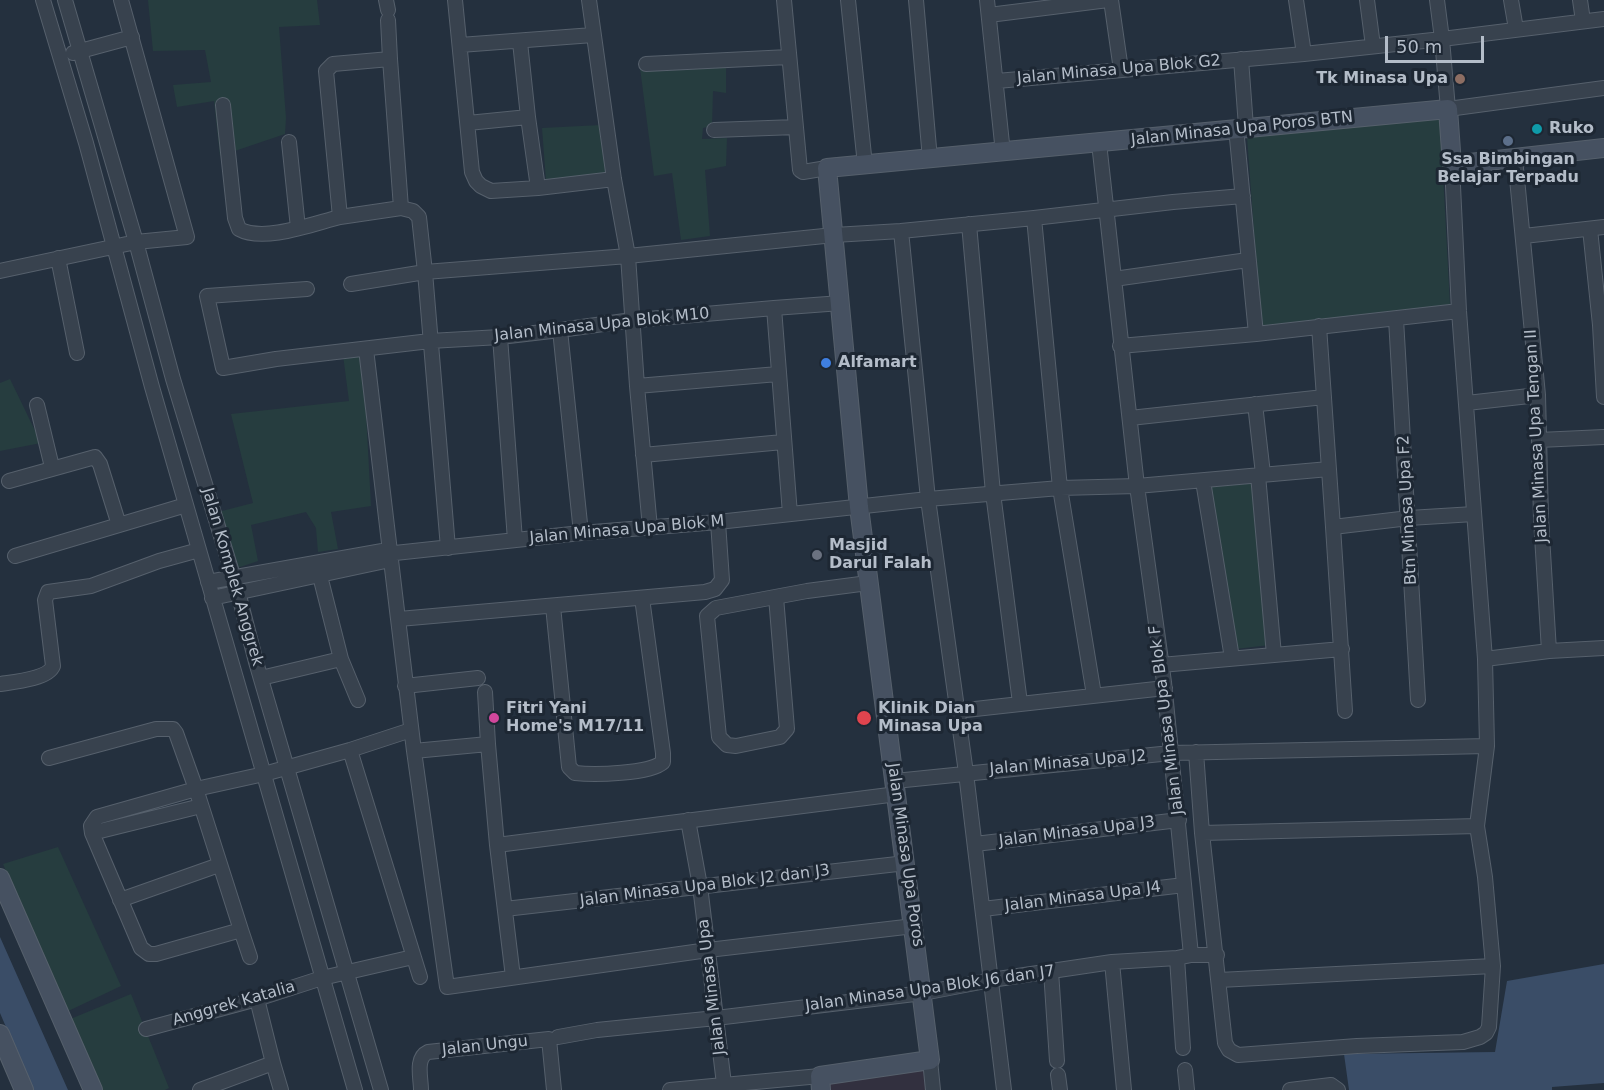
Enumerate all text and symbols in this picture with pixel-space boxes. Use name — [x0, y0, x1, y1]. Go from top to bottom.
scale bar — [1388, 24, 1487, 62]
text: 50 m — [1396, 36, 1442, 57]
street label: Jalan Minasa Upa Blok G2 — [1016, 52, 1222, 88]
place label: Tk Minasa Upa — [1316, 69, 1448, 89]
marker: Tk Minasa Upa — [1453, 72, 1467, 86]
street label: Jalan Minasa Upa Poros BTN — [1130, 108, 1354, 150]
place label: Ruko — [1549, 119, 1594, 139]
marker: Ruko — [1530, 122, 1544, 136]
marker: Ssa Bimbingan Belajar Terpadu — [1501, 134, 1515, 148]
place label: Ssa Bimbingan Belajar Terpadu — [1437, 150, 1579, 188]
street label: Jalan Minasa Upa Blok M10 — [494, 304, 710, 346]
street label: Jalan Minasa Upa Tengan II — [1522, 329, 1552, 543]
place label: Alfamart — [838, 353, 917, 373]
marker: Alfamart — [819, 356, 833, 370]
street label: Btn Minasa Upa F2 — [1394, 435, 1422, 585]
street label: Jalan Komplek Anggrek — [197, 486, 267, 668]
street label: Jalan Minasa Upa Blok M — [529, 512, 725, 548]
place label: Masjid Darul Falah — [829, 536, 932, 574]
marker: Masjid Darul Falah — [810, 548, 824, 562]
street label: Jalan Minasa Upa Blok F — [1146, 624, 1188, 816]
place label: Fitri Yani Home's M17/11 — [506, 699, 644, 737]
place label: Klinik Dian Minasa Upa — [878, 699, 983, 737]
marker: Klinik Dian Minasa Upa — [855, 709, 873, 727]
marker: Fitri Yani Home's M17/11 — [487, 711, 501, 725]
street label: Jalan Minasa Upa J2 — [989, 747, 1147, 779]
street label: Jalan Minasa Upa Poros — [883, 762, 927, 948]
street label: Jalan Minasa Upa J3 — [998, 813, 1156, 851]
street label: Jalan Minasa Upa Blok J2 dan J3 — [579, 861, 831, 911]
street label: Jalan Minasa Upa J4 — [1004, 878, 1162, 916]
street label: Jalan Minasa Upa — [694, 918, 730, 1056]
street label: Jalan Minasa Upa Blok J6 dan J7 — [804, 962, 1056, 1016]
street label: Anggrek Katalia — [171, 977, 297, 1031]
street label: Jalan Ungu — [441, 1032, 529, 1060]

